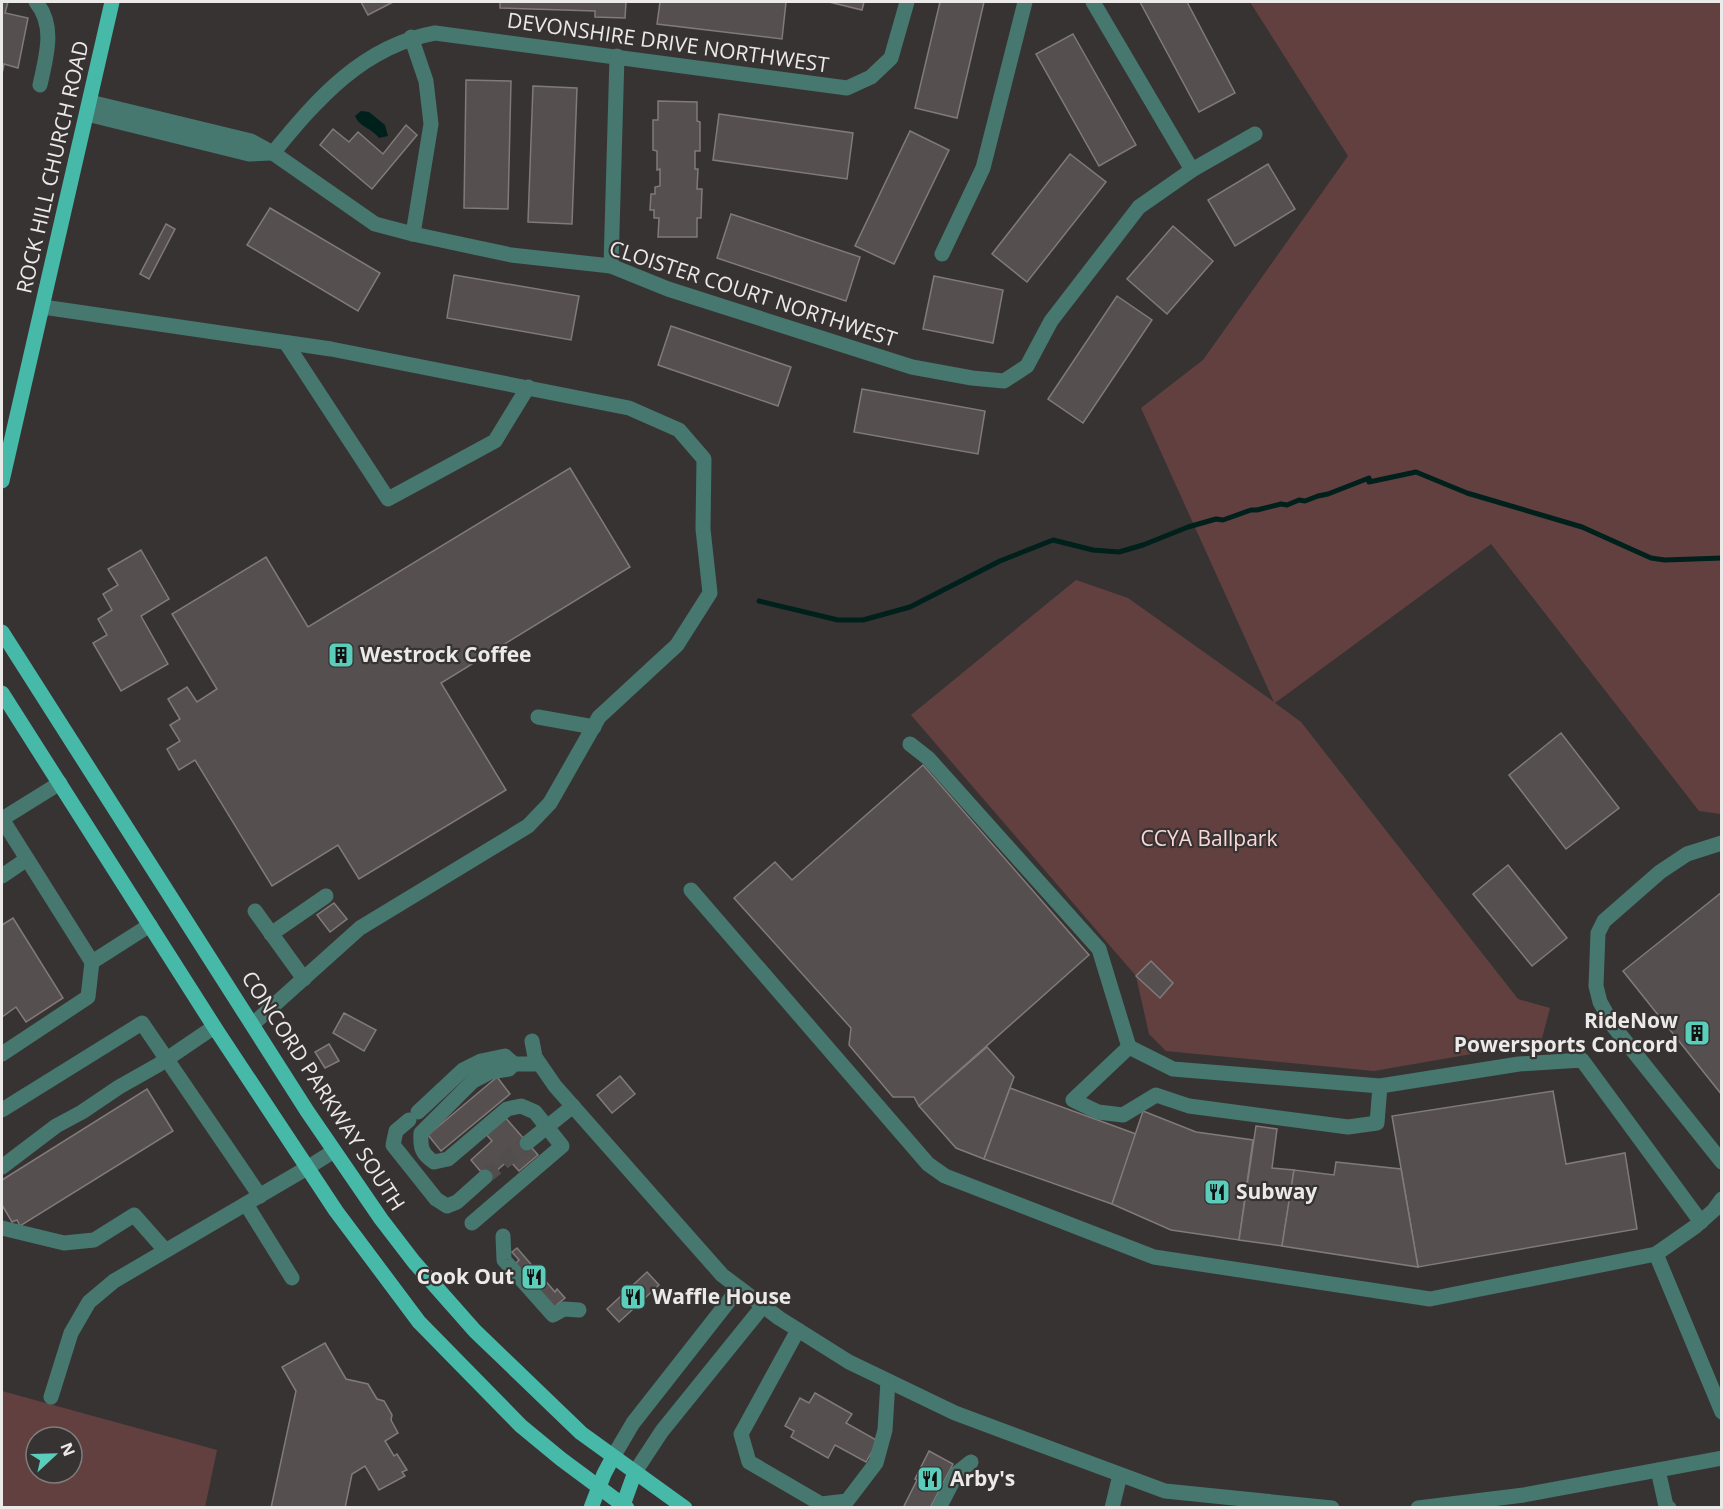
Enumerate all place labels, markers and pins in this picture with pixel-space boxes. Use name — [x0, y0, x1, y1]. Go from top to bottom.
building icon: Westrock Coffee — [326, 640, 356, 670]
place label: Westrock Coffee — [360, 640, 532, 668]
place label: RideNow Powersports Concord — [1454, 1006, 1678, 1058]
building icon: RideNow Powersports Concord — [1682, 1018, 1712, 1048]
restaurant icon: Subway — [1202, 1177, 1232, 1207]
place label: Subway — [1236, 1177, 1317, 1205]
place label: Cook Out — [417, 1262, 514, 1290]
restaurant icon: Cook Out — [519, 1262, 549, 1292]
restaurant icon: Waffle House — [618, 1282, 648, 1312]
place label: Waffle House — [652, 1282, 791, 1310]
restaurant icon: Arby's — [915, 1464, 945, 1494]
place label: Arby's — [950, 1464, 1015, 1492]

